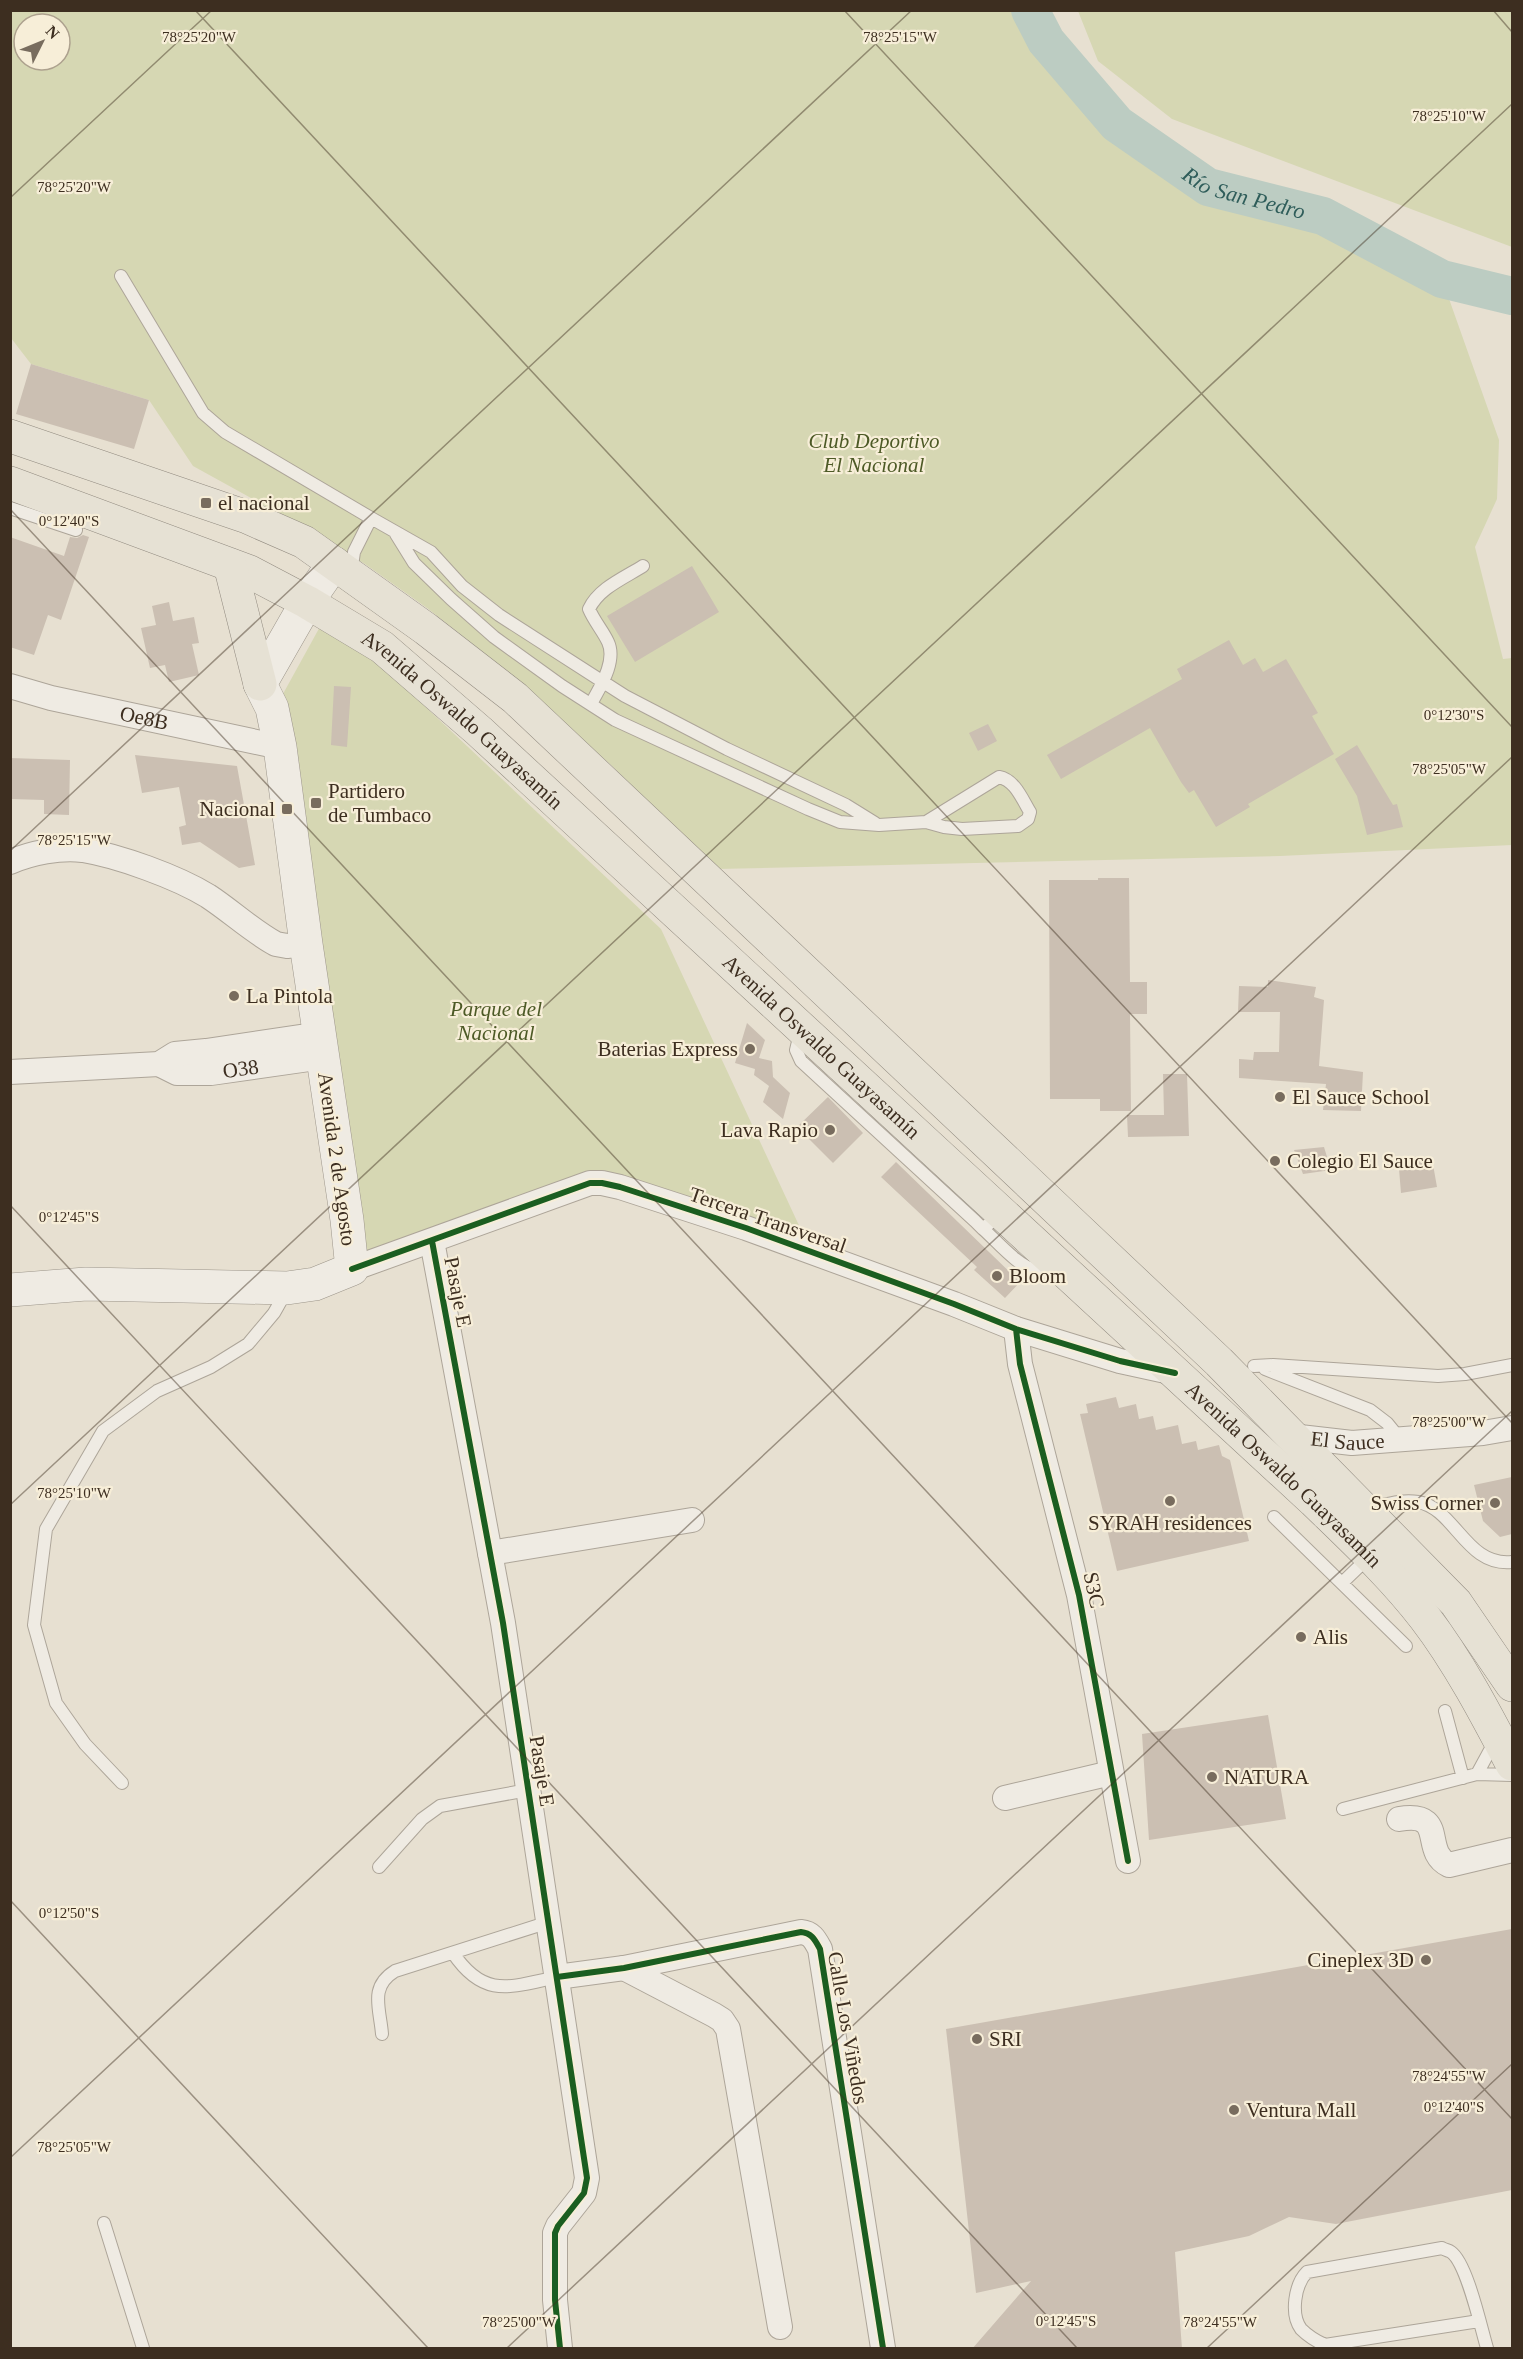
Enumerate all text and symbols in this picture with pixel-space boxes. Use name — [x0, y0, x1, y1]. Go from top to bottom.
north arrow — [12, 12, 72, 72]
text: N — [42, 22, 63, 42]
text: 78°25'20"W — [162, 29, 237, 45]
text: 78°25'15"W — [863, 29, 938, 45]
text: 78°25'10"W — [1412, 108, 1487, 124]
water label: Río San Pedro — [1177, 161, 1308, 224]
text: 78°25'20"W — [37, 179, 112, 195]
park label: Club Deportivo El Nacional — [808, 429, 940, 477]
place label: el nacional — [218, 491, 310, 515]
marker: el nacional — [199, 496, 213, 510]
text: 0°12'40"S — [39, 513, 99, 529]
street label: Avenida Oswaldo Guayasamín — [357, 626, 568, 815]
street label: Oe8B — [118, 701, 171, 735]
text: 0°12'30"S — [1424, 707, 1484, 723]
text: 78°25'05"W — [1412, 761, 1487, 777]
place label: Partidero de Tumbaco — [328, 779, 431, 827]
marker: Partidero de Tumbaco — [309, 796, 323, 810]
place label: Nacional — [199, 797, 275, 821]
marker: Nacional — [280, 802, 294, 816]
text: 78°25'15"W — [37, 832, 112, 848]
street label: Avenida Oswaldo Guayasamín — [718, 950, 925, 1144]
place label: La Pintola — [246, 984, 334, 1008]
marker: La Pintola — [227, 989, 241, 1003]
park label: Parque del Nacional — [449, 997, 542, 1045]
place label: Baterias Express — [597, 1037, 738, 1061]
marker: Baterias Express — [743, 1042, 757, 1056]
street label: O38 — [221, 1054, 260, 1083]
street label: Avenida 2 de Agosto — [313, 1071, 361, 1247]
place label: El Sauce School — [1292, 1085, 1430, 1109]
marker: El Sauce School — [1273, 1090, 1287, 1104]
place label: Lava Rapio — [721, 1118, 818, 1142]
marker: Lava Rapio — [823, 1123, 837, 1137]
place label: Colegio El Sauce — [1287, 1149, 1433, 1173]
marker: Colegio El Sauce — [1268, 1154, 1282, 1168]
street label: Tercera Transversal — [686, 1182, 850, 1258]
text: 0°12'45"S — [39, 1209, 99, 1225]
street label: Pasaje E — [439, 1255, 477, 1329]
place label: Bloom — [1009, 1264, 1066, 1288]
marker: Bloom — [990, 1269, 1004, 1283]
street label: Avenida Oswaldo Guayasamín — [1181, 1377, 1387, 1573]
text: 78°25'00"W — [1412, 1414, 1487, 1430]
street label: El Sauce — [1309, 1426, 1385, 1455]
text: 78°25'10"W — [37, 1485, 112, 1501]
place label: Swiss Corner — [1370, 1491, 1483, 1515]
marker: SYRAH residences — [1163, 1494, 1177, 1508]
marker: Swiss Corner — [1488, 1496, 1502, 1510]
place label: SYRAH residences — [1088, 1511, 1252, 1535]
street label: S3C — [1079, 1570, 1109, 1610]
place label: Alis — [1313, 1625, 1348, 1649]
marker: Alis — [1294, 1630, 1308, 1644]
street label: Pasaje E — [525, 1734, 559, 1808]
place label: NATURA — [1224, 1765, 1310, 1789]
marker: NATURA — [1205, 1770, 1219, 1784]
text: 0°12'50"S — [39, 1905, 99, 1921]
place label: Cineplex 3D — [1307, 1948, 1414, 1972]
street label: Calle Los Viñedos — [823, 1950, 873, 2106]
marker: Cineplex 3D — [1419, 1953, 1433, 1967]
place label: SRI — [989, 2027, 1022, 2051]
marker: SRI — [970, 2032, 984, 2046]
text: 78°24'55"W — [1412, 2068, 1487, 2084]
place label: Ventura Mall — [1246, 2098, 1356, 2122]
text: 0°12'40"S — [1424, 2099, 1484, 2115]
marker: Ventura Mall — [1227, 2103, 1241, 2117]
text: 78°25'05"W — [37, 2139, 112, 2155]
text: 0°12'45"S — [1036, 2313, 1096, 2329]
text: 78°25'00"W — [482, 2314, 557, 2330]
text: 78°24'55"W — [1183, 2314, 1258, 2330]

